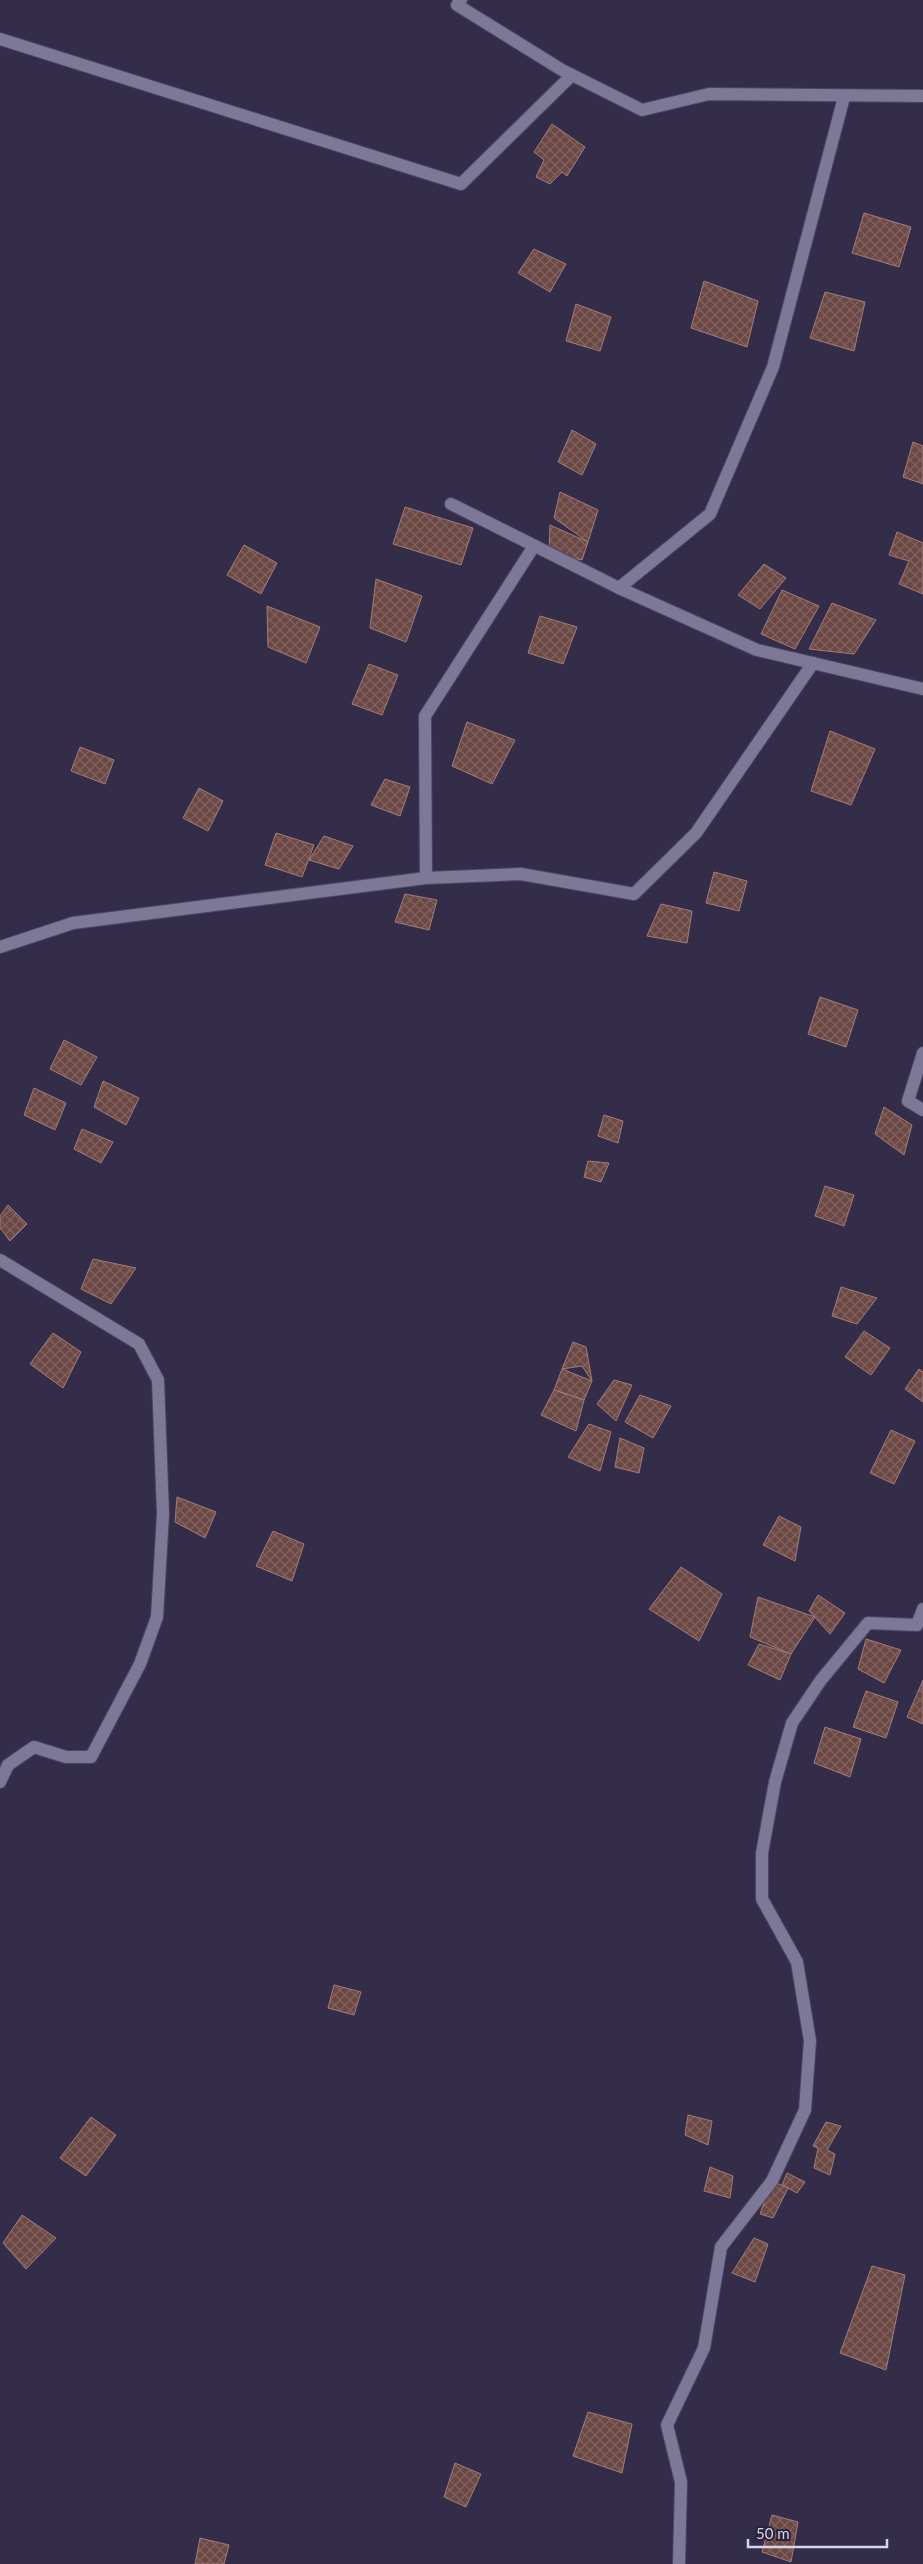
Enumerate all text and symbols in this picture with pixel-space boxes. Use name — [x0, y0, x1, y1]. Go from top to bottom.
scale bar — [748, 2516, 887, 2548]
text: 50 m — [756, 2524, 790, 2542]

